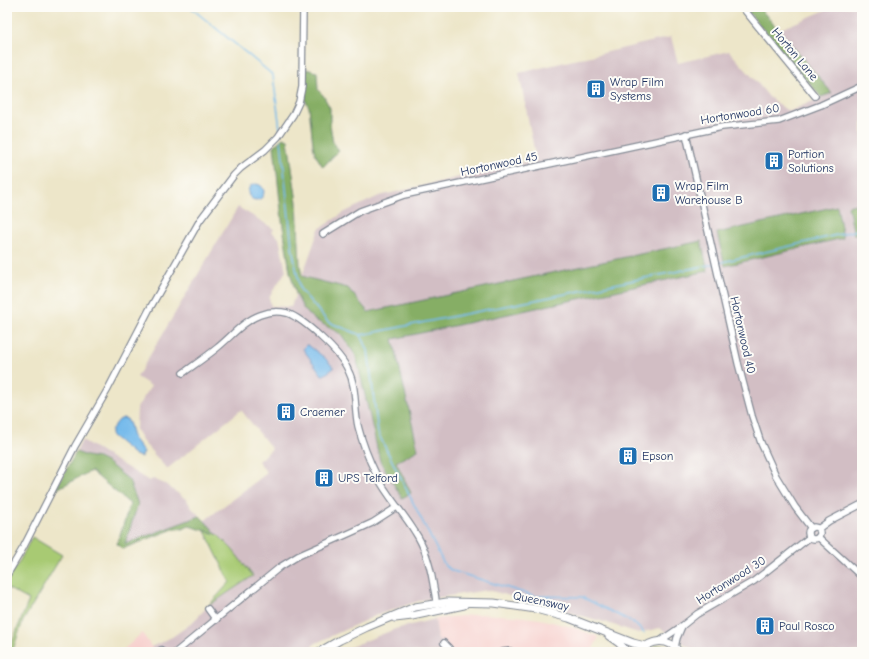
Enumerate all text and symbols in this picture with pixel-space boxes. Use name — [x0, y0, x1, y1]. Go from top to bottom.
street label: Horton Lane — [769, 25, 821, 83]
place label: Wrap Film Systems — [610, 75, 664, 103]
building icon: Wrap Film Systems — [585, 78, 607, 100]
street label: Hortonwood 60 — [700, 101, 780, 127]
place label: Portion Solutions — [788, 147, 834, 175]
street label: Hortonwood 45 — [459, 149, 539, 179]
building icon: Portion Solutions — [763, 150, 785, 172]
place label: Wrap Film Warehouse B — [675, 179, 743, 207]
building icon: Wrap Film Warehouse B — [650, 182, 672, 204]
street label: Hortonwood 40 — [727, 295, 759, 375]
building icon: Craemer — [275, 401, 297, 423]
place label: Craemer — [300, 405, 345, 419]
building icon: Epson — [617, 445, 639, 467]
place label: Epson — [642, 449, 673, 463]
building icon: UPS Telford — [313, 467, 335, 489]
place label: UPS Telford — [338, 471, 398, 485]
street label: Hortonwood 30 — [694, 553, 768, 607]
street label: Queensway — [512, 588, 571, 614]
building icon: Paul Rosco — [754, 615, 776, 637]
place label: Paul Rosco — [779, 619, 835, 633]

